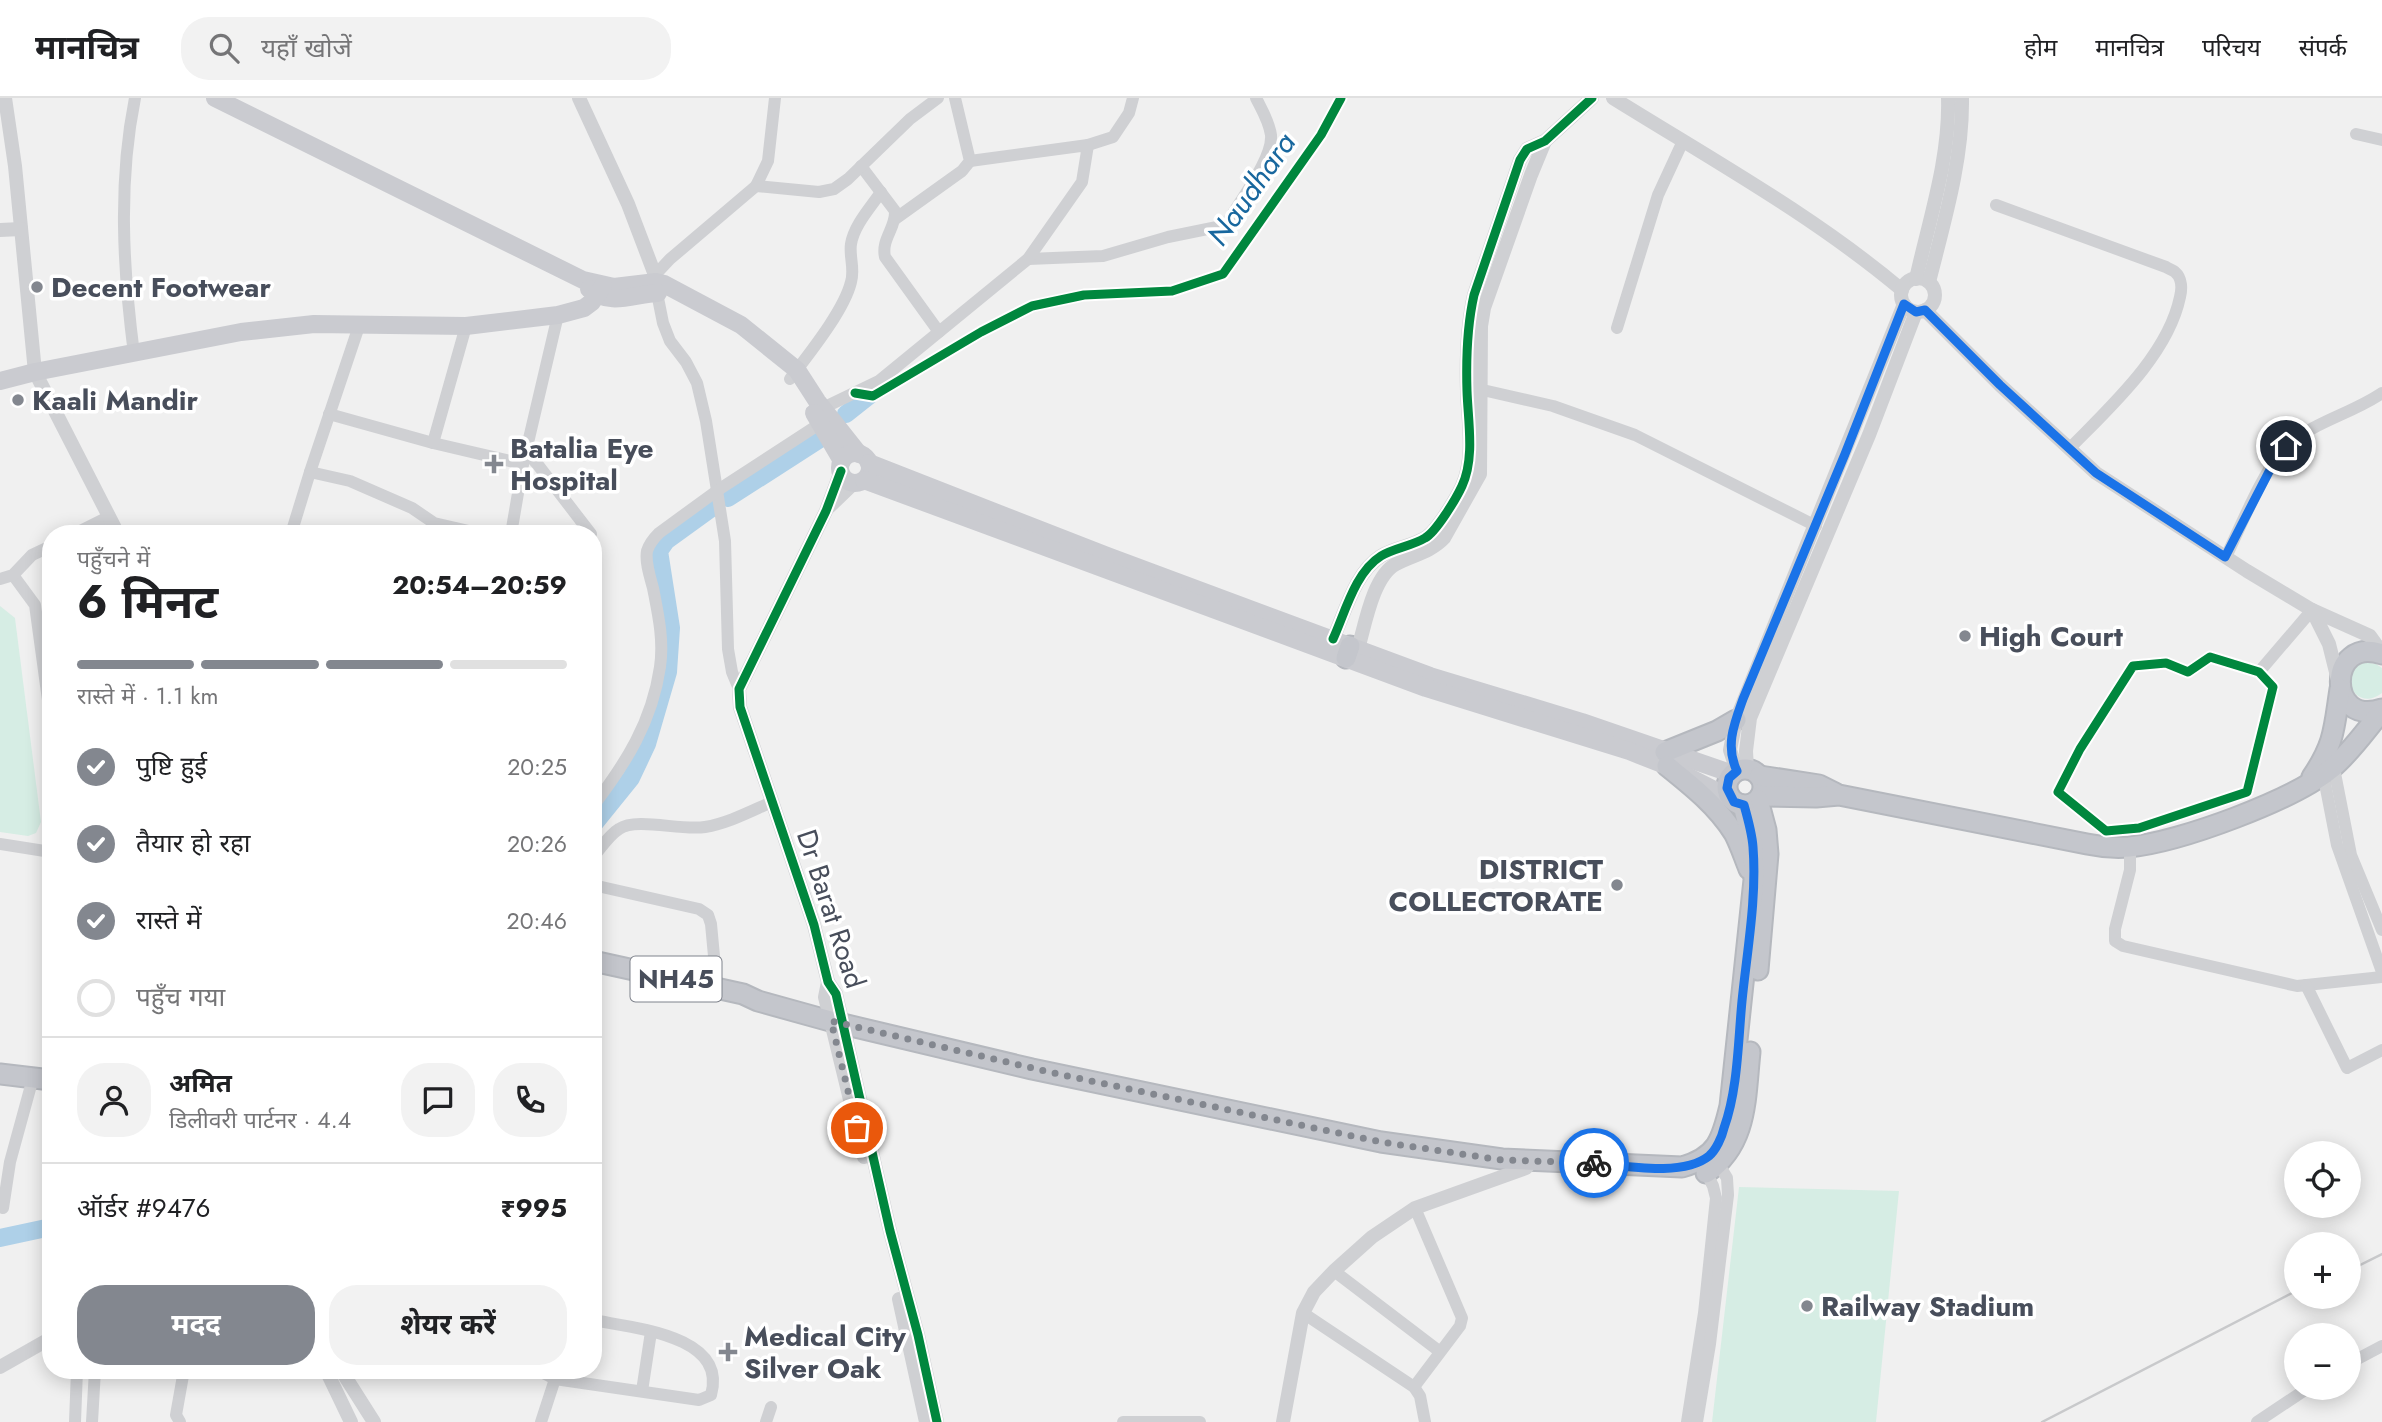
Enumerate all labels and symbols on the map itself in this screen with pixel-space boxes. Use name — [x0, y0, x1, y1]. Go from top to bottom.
water label: Naudhara — [1196, 123, 1306, 254]
place label: Decent Footwear — [51, 267, 271, 308]
marker: Decent Footwear — [29, 279, 45, 295]
place label: Kaali Mandir — [32, 380, 199, 421]
marker: Kaali Mandir — [10, 392, 26, 408]
pin — [2256, 416, 2316, 476]
place label: Batalia Eye Hospital — [510, 428, 654, 501]
marker: Batalia Eye Hospital — [484, 454, 504, 474]
place label: High Court — [1979, 616, 2123, 657]
marker: High Court — [1957, 628, 1973, 644]
street label: Dr Barat Road — [786, 824, 876, 994]
place label: DISTRICT COLLECTORATE — [1389, 849, 1603, 922]
marker: DISTRICT COLLECTORATE — [1609, 877, 1625, 893]
road number: NH45 — [630, 957, 722, 1002]
pin — [827, 1098, 887, 1158]
courier — [1559, 1128, 1629, 1198]
place label: Railway Stadium — [1821, 1286, 2034, 1327]
marker: Railway Stadium — [1799, 1298, 1815, 1314]
place label: Medical City Silver Oak — [744, 1316, 906, 1389]
marker: Medical City Silver Oak — [718, 1342, 738, 1362]

